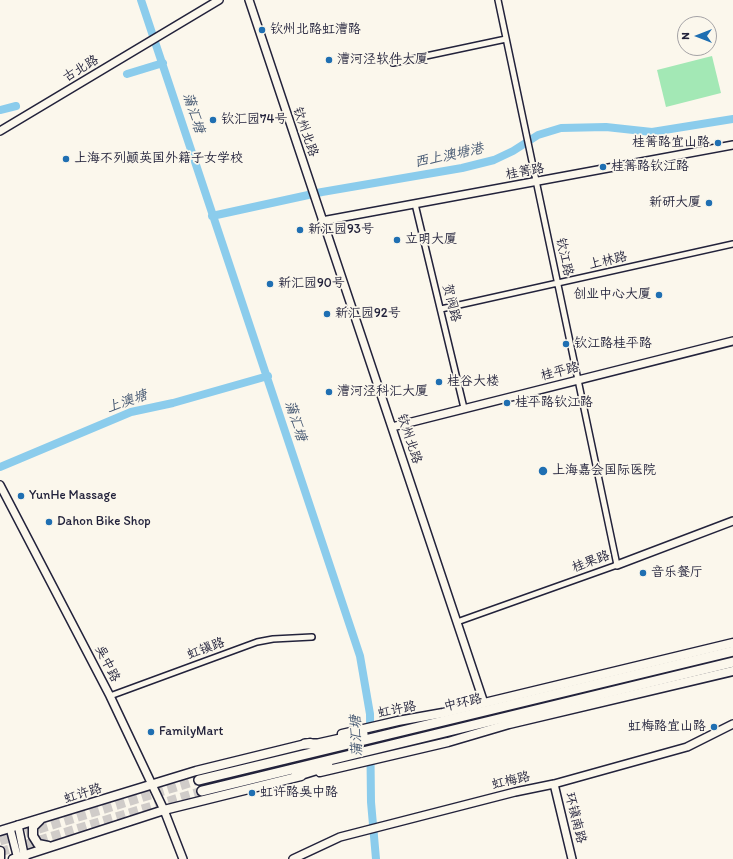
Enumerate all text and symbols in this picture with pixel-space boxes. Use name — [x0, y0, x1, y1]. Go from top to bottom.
north arrow — [677, 16, 717, 56]
place label: 钦州北路虹漕路 — [270, 22, 361, 38]
marker: 钦州北路虹漕路 — [257, 25, 267, 35]
text: N — [679, 32, 692, 40]
street label: 古北路 — [60, 52, 102, 86]
place label: 漕河泾软件大厦 — [337, 52, 428, 68]
marker: 漕河泾软件大厦 — [324, 55, 334, 65]
water label: 蒲汇塘 — [179, 90, 207, 136]
street label: 钦州北路 — [289, 105, 321, 159]
place label: 钦汇园74号 — [221, 112, 287, 128]
marker: 钦汇园74号 — [208, 115, 218, 125]
place label: 桂箐路宜山路 — [632, 135, 710, 151]
marker: 桂箐路宜山路 — [713, 138, 723, 148]
water label: 西上澳塘港 — [413, 141, 485, 171]
place label: 上海不列颠英国外籍子女学校 — [74, 151, 243, 167]
marker: 上海不列颠英国外籍子女学校 — [61, 154, 71, 164]
place label: 桂箐路钦江路 — [611, 159, 689, 175]
street label: 桂箐路 — [504, 161, 546, 183]
marker: 桂箐路钦江路 — [598, 162, 608, 172]
place label: 新研大厦 — [649, 195, 701, 211]
marker: 新研大厦 — [704, 198, 714, 208]
place label: 新汇园93号 — [308, 222, 374, 238]
marker: 新汇园93号 — [295, 225, 305, 235]
place label: 立明大厦 — [405, 232, 457, 248]
marker: 立明大厦 — [392, 235, 402, 245]
street label: 钦江路 — [552, 236, 576, 278]
street label: 上林路 — [587, 249, 629, 273]
place label: 新汇园90号 — [278, 276, 345, 292]
marker: 新汇园90号 — [265, 279, 275, 289]
street label: 贺阀路 — [439, 282, 463, 324]
place label: 创业中心大厦 — [573, 287, 651, 303]
marker: 创业中心大厦 — [654, 290, 664, 300]
place label: 新汇园92号 — [335, 306, 401, 322]
marker: 新汇园92号 — [322, 309, 332, 319]
place label: 钦江路桂平路 — [574, 336, 652, 352]
marker: 钦江路桂平路 — [561, 339, 571, 349]
street label: 桂平路 — [539, 360, 581, 384]
place label: 桂谷大楼 — [447, 374, 499, 390]
marker: 桂谷大楼 — [434, 377, 444, 387]
place label: 漕河泾科汇大厦 — [337, 384, 428, 400]
water label: 上澳塘 — [104, 387, 150, 417]
marker: 漕河泾科汇大厦 — [324, 387, 334, 397]
place label: 桂平路钦江路 — [515, 395, 593, 411]
water label: 蒲汇塘 — [281, 398, 309, 444]
marker: 桂平路钦江路 — [502, 398, 512, 408]
street label: 钦州北路 — [394, 412, 424, 466]
place label: 上海嘉会国际医院 — [552, 463, 656, 479]
marker: 上海嘉会国际医院 — [537, 465, 549, 477]
place label: YunHe Massage — [29, 488, 116, 504]
marker: YunHe Massage — [16, 491, 26, 501]
place label: Dahon Bike Shop — [57, 514, 151, 530]
marker: Dahon Bike Shop — [44, 517, 54, 527]
street label: 桂果路 — [570, 548, 612, 576]
place label: 音乐餐厅 — [651, 565, 703, 581]
marker: 音乐餐厅 — [638, 568, 648, 578]
street label: 虹镇路 — [185, 635, 227, 663]
street label: 吴中路 — [91, 643, 123, 685]
street label: 中环路 — [442, 691, 484, 715]
street label: 虹许路 — [376, 699, 418, 721]
water label: 蒲汇塘 — [348, 715, 366, 757]
place label: 虹梅路宜山路 — [628, 719, 706, 735]
marker: 虹梅路宜山路 — [709, 722, 719, 732]
place label: FamilyMart — [159, 724, 223, 740]
marker: FamilyMart — [146, 727, 156, 737]
street label: 虹梅路 — [490, 769, 532, 793]
street label: 虹许路 — [62, 781, 104, 807]
place label: 虹许路吴中路 — [260, 785, 338, 801]
marker: 虹许路吴中路 — [247, 788, 257, 798]
street label: 环镇南路 — [561, 791, 589, 845]

